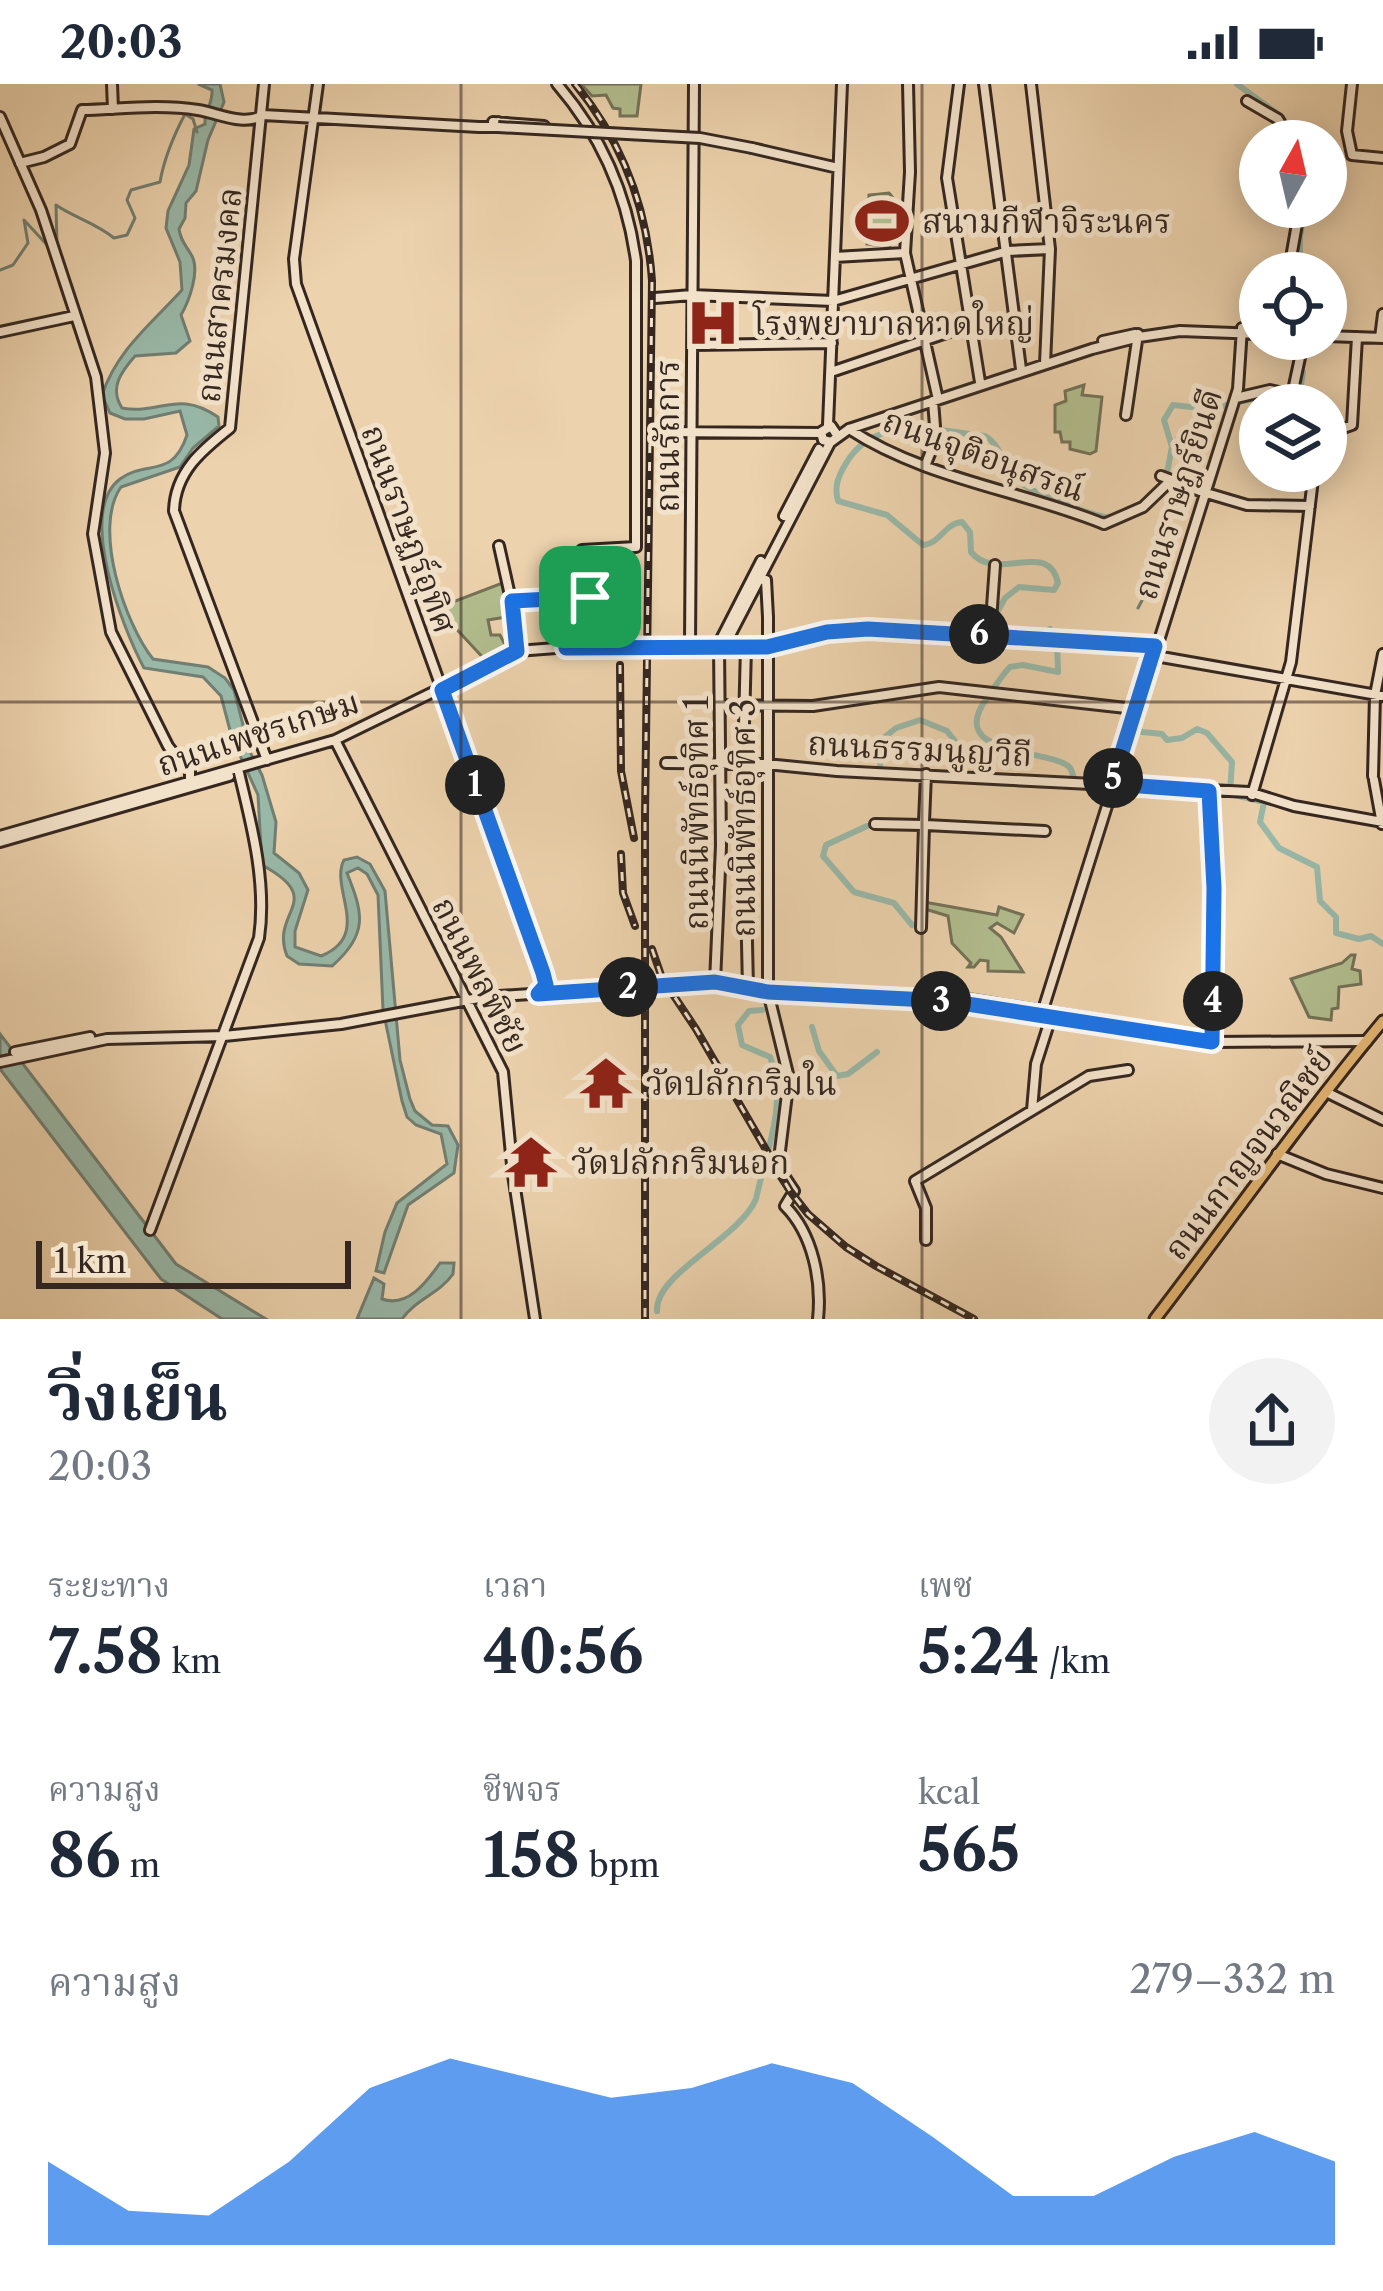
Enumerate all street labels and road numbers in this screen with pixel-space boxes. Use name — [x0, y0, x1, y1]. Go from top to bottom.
street label: ถนนสาครมงคล — [187, 185, 251, 405]
street label: ถนนรัถการ — [647, 359, 688, 513]
street label: ถนนราษฎร์ยินดี — [1125, 383, 1231, 605]
street label: ถนนจุติอนุสรณ์ — [877, 400, 1090, 512]
street label: ถนนราษฏร์อุทิศ — [350, 419, 466, 640]
street label: ถนนเพชรเกษม — [152, 681, 364, 785]
street label: ถนนนิพัทธ์อุทิศ 1 — [676, 696, 719, 930]
street label: ถนนนิพัทธ์อุทิศ 3 — [723, 699, 766, 937]
street label: ถนนธรรมนูญวิถี — [807, 723, 1033, 777]
street label: ถนนพลพิชัย — [423, 890, 537, 1060]
street label: ถนนกาญจนวณิชย์ — [1155, 1040, 1341, 1268]

